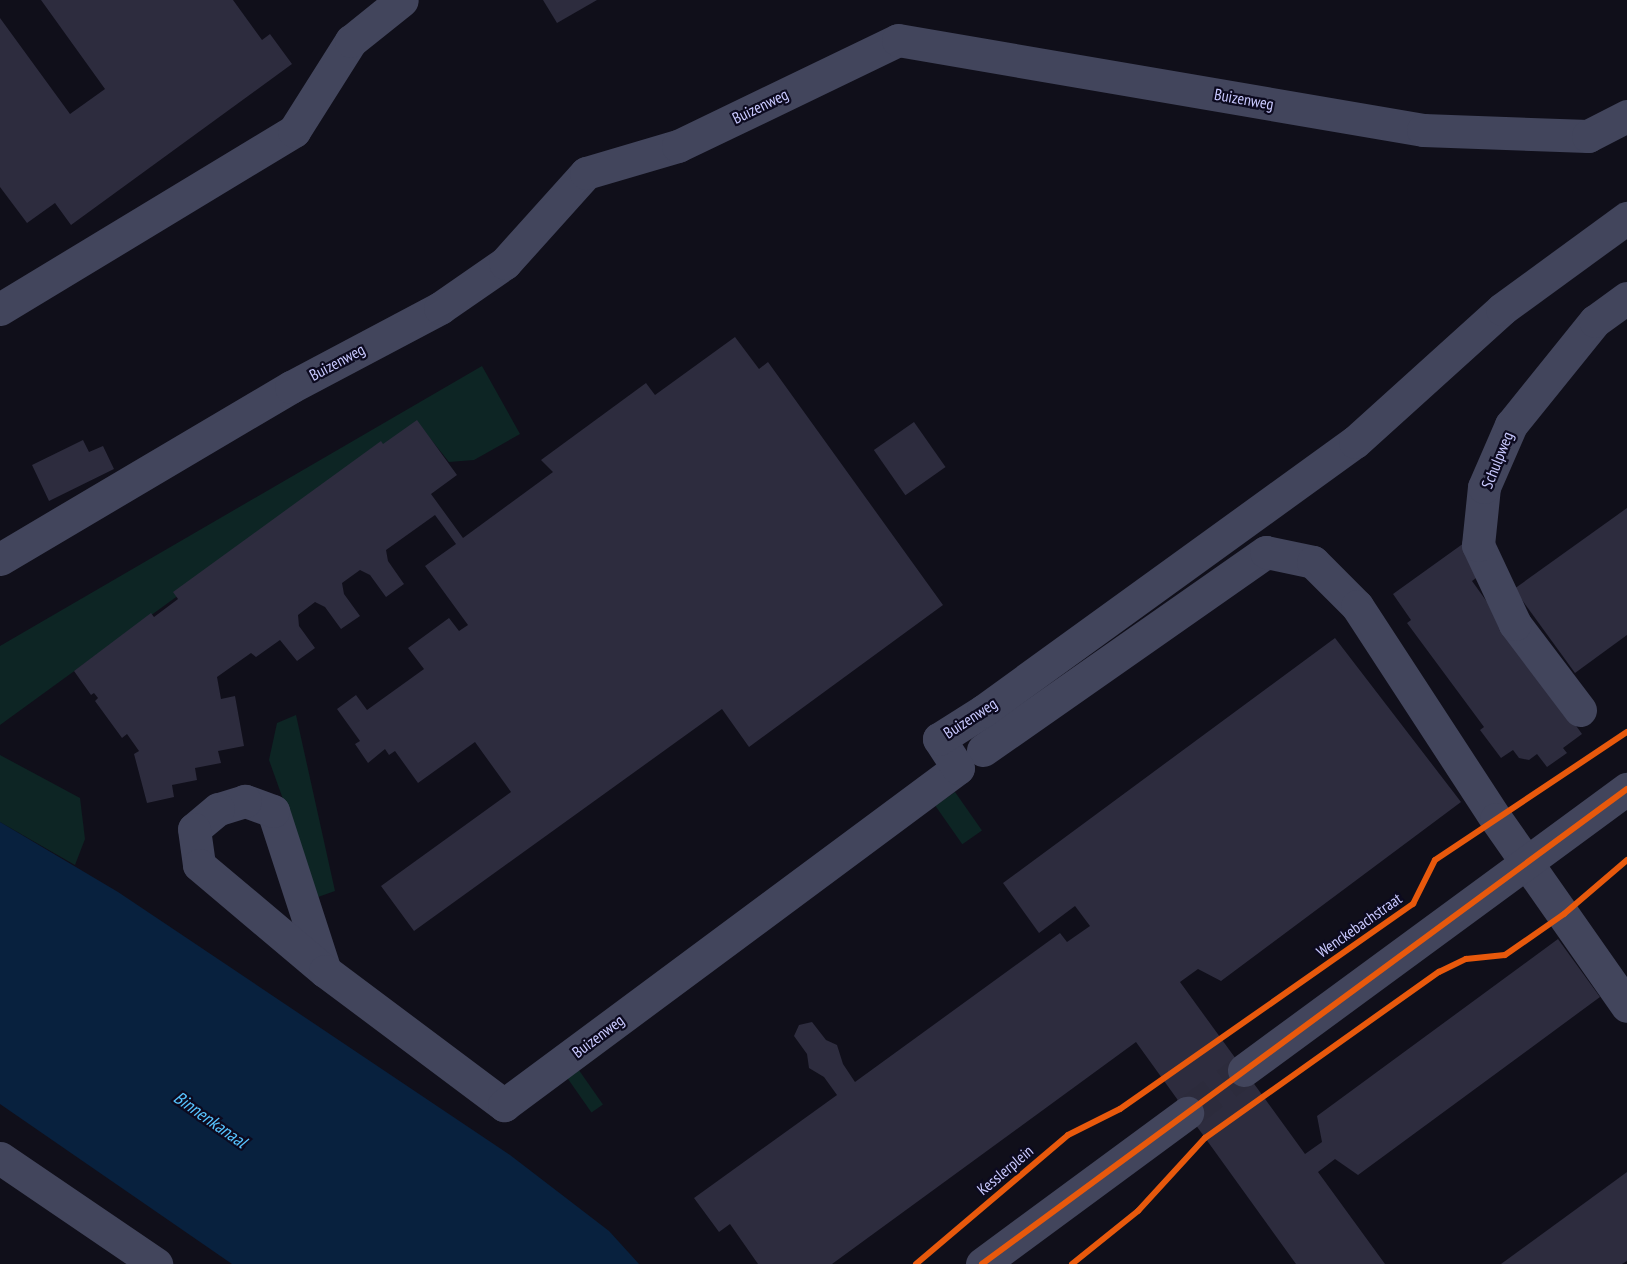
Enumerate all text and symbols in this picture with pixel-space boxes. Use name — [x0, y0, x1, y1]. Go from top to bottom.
street label: Buizenweg — [729, 84, 791, 128]
street label: Buizenweg — [1213, 84, 1275, 114]
street label: Buizenweg — [306, 339, 368, 385]
street label: Schulpweg — [1477, 429, 1517, 491]
street label: Buizenweg — [940, 694, 1000, 742]
street label: Wenckebachstraat — [1313, 889, 1405, 961]
street label: Buizenweg — [568, 1010, 628, 1062]
water label: Binnenkanaal — [169, 1087, 251, 1153]
street label: Kesslerplein — [973, 1141, 1037, 1199]

